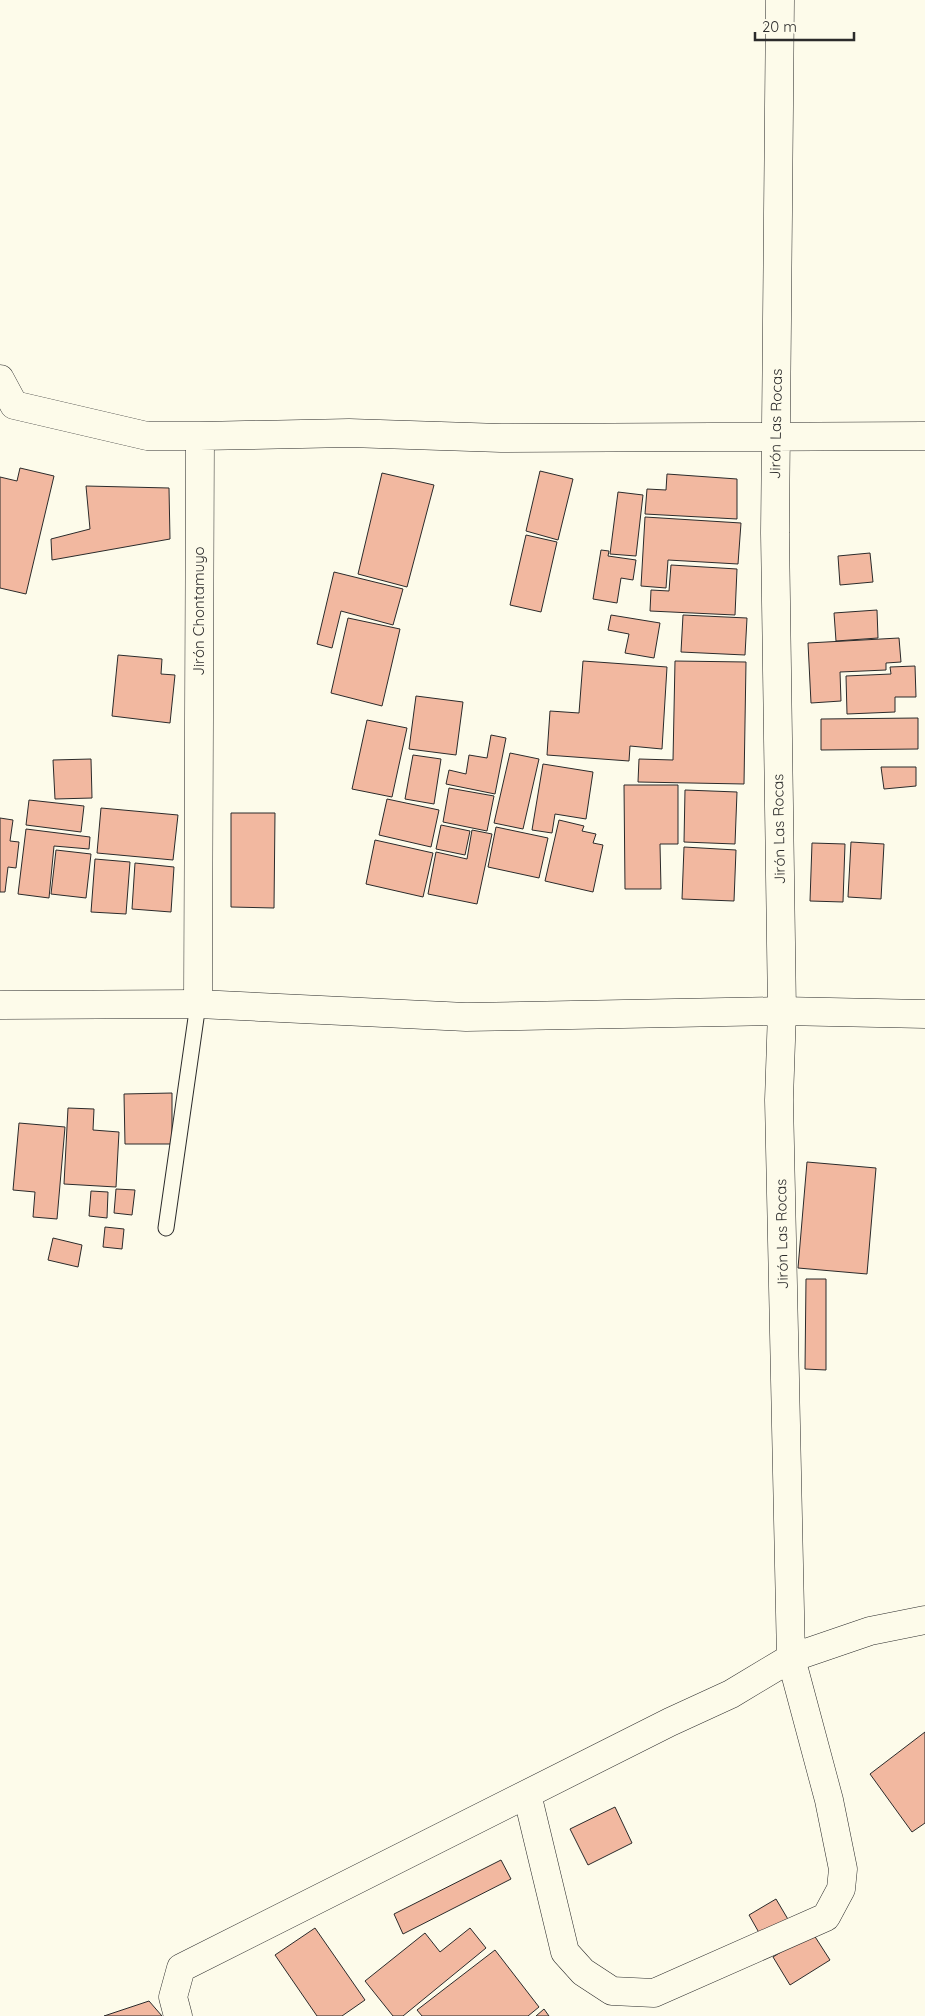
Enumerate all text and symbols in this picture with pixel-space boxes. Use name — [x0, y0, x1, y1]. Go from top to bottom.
scale bar — [755, 10, 854, 42]
text: 20 m — [762, 17, 797, 36]
street label: Jirón Las Rocas — [765, 369, 786, 479]
street label: Jirón Chontamuyo — [189, 546, 208, 676]
street label: Jirón Las Rocas — [768, 774, 789, 884]
street label: Jirón Las Rocas — [771, 1179, 792, 1289]

